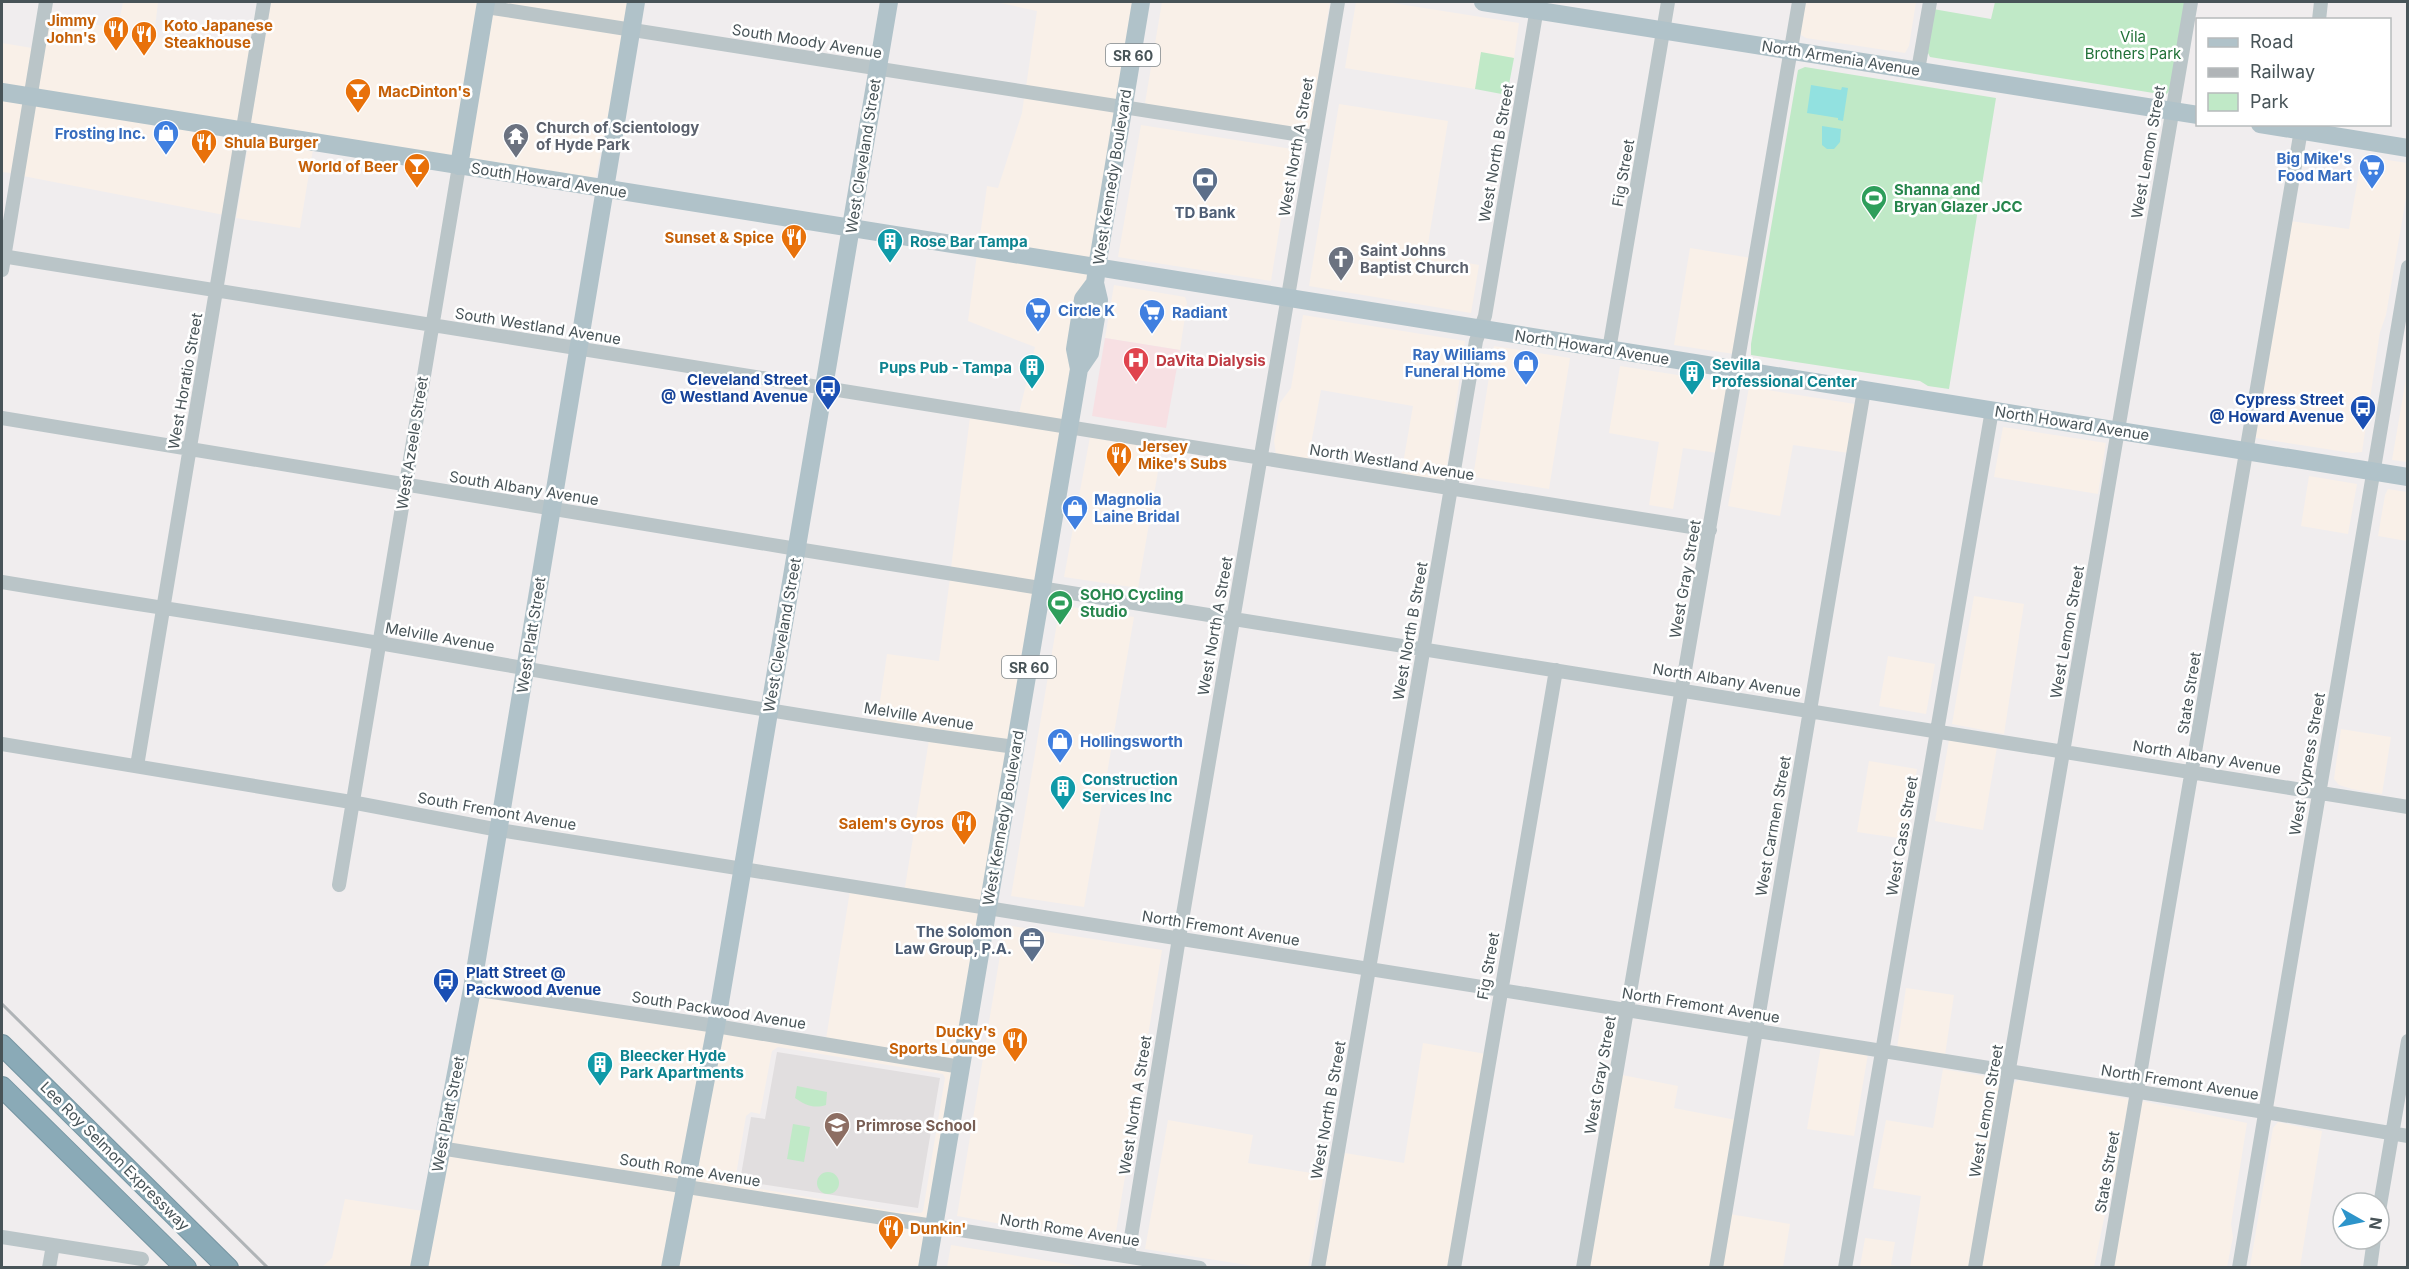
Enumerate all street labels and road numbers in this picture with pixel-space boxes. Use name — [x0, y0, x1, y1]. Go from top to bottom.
street label: South Moody Avenue — [731, 20, 883, 62]
street label: North Armenia Avenue — [1760, 36, 1922, 80]
road number: SR 60 — [1106, 44, 1160, 66]
street label: West North A Street — [1274, 76, 1318, 218]
street label: West Cleveland Street — [841, 77, 885, 235]
street label: West North B Street — [1474, 82, 1518, 224]
street label: West Lemon Street — [2127, 84, 2169, 220]
street label: West Kennedy Boulevard — [1089, 88, 1135, 266]
street label: Fig Street — [1608, 138, 1638, 208]
street label: South Howard Avenue — [470, 158, 628, 202]
street label: South Westland Avenue — [454, 303, 622, 349]
street label: West Horatio Street — [164, 311, 206, 451]
street label: North Howard Avenue — [1513, 325, 1671, 369]
street label: West Azeele Street — [392, 375, 432, 511]
street label: North Howard Avenue — [1993, 401, 2151, 445]
street label: North Westland Avenue — [1308, 440, 1476, 484]
street label: South Albany Avenue — [448, 467, 600, 509]
street label: West Gray Street — [1665, 518, 1705, 640]
street label: West North A Street — [1193, 555, 1237, 697]
street label: West Cleveland Street — [759, 556, 805, 714]
street label: West North B Street — [1388, 560, 1432, 702]
street label: West Lemon Street — [2046, 564, 2088, 700]
street label: West Platt Street — [512, 575, 550, 694]
street label: Melville Avenue — [384, 618, 496, 656]
street label: State Street — [2173, 650, 2205, 736]
road number: SR 60 — [1002, 656, 1056, 678]
street label: North Albany Avenue — [1651, 659, 1803, 701]
street label: West Cypress Street — [2285, 691, 2329, 837]
street label: Melville Avenue — [863, 698, 975, 734]
street label: West Kennedy Boulevard — [978, 729, 1028, 907]
street label: North Albany Avenue — [2131, 736, 2283, 778]
street label: West Carmen Street — [1751, 754, 1795, 898]
street label: West Cass Street — [1882, 774, 1922, 898]
street label: South Fremont Avenue — [416, 788, 578, 834]
street label: North Fremont Avenue — [1141, 906, 1301, 950]
street label: Fig Street — [1473, 931, 1503, 1001]
street label: North Fremont Avenue — [1621, 983, 1781, 1027]
street label: South Packwood Avenue — [630, 987, 808, 1033]
street label: West Gray Street — [1580, 1014, 1620, 1136]
street label: West North A Street — [1115, 1034, 1155, 1176]
street label: West North B Street — [1306, 1039, 1350, 1181]
street label: West Lemon Street — [1965, 1043, 2007, 1179]
street label: West Platt Street — [427, 1054, 469, 1173]
street label: North Fremont Avenue — [2100, 1060, 2260, 1104]
street label: Lee Roy Selmon Expressway — [36, 1077, 194, 1235]
street label: State Street — [2090, 1129, 2124, 1215]
street label: South Rome Avenue — [618, 1149, 762, 1191]
street label: North Rome Avenue — [999, 1210, 1141, 1250]

